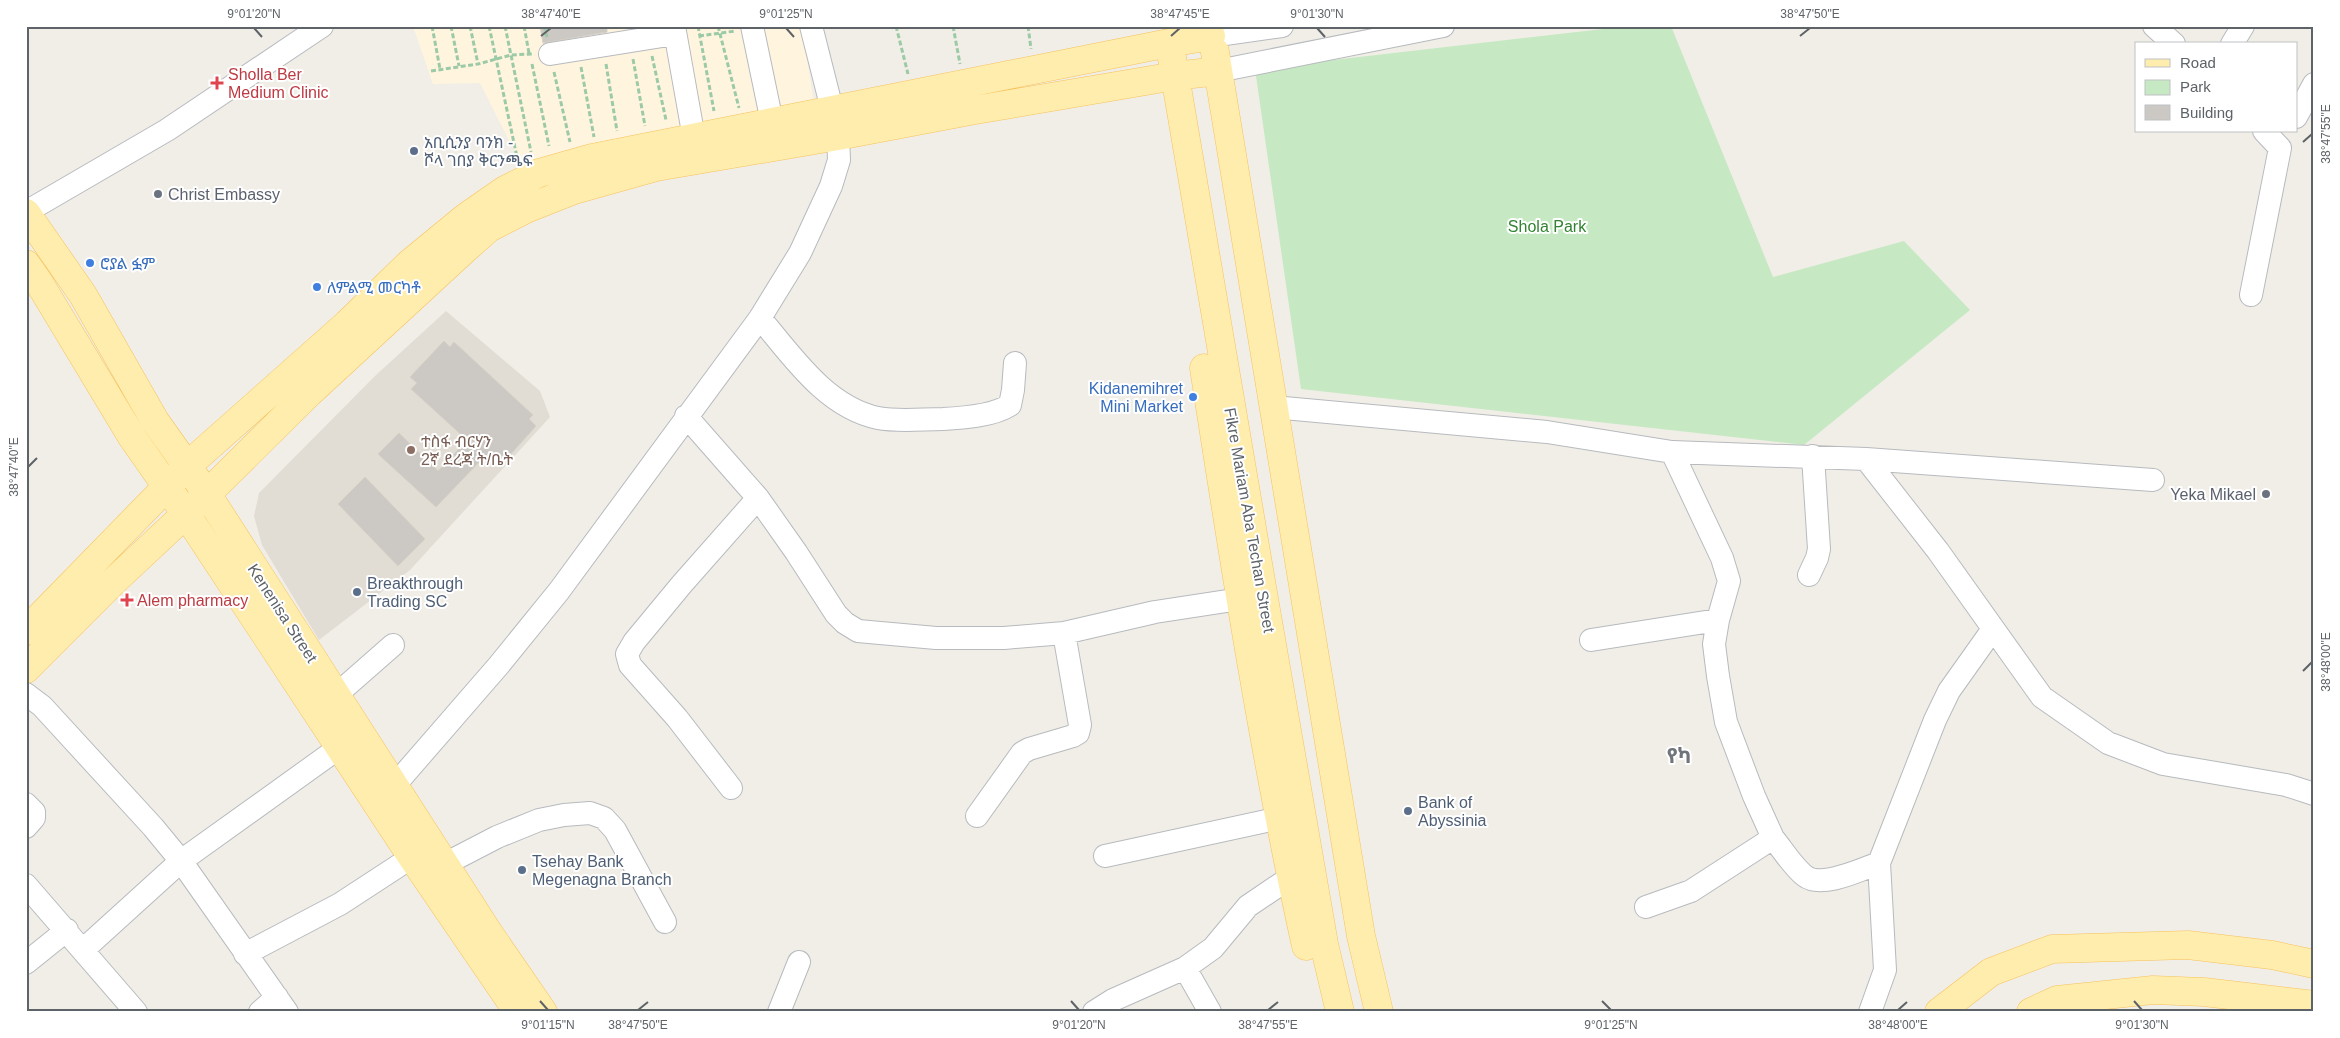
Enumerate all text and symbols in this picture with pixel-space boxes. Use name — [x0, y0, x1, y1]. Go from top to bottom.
text: 9°01'20"N — [227, 7, 281, 21]
text: 38°47'40"E — [521, 7, 581, 21]
text: 9°01'25"N — [759, 7, 813, 21]
text: 38°47'45"E — [1150, 7, 1210, 21]
text: 9°01'30"N — [1290, 7, 1344, 21]
text: 38°47'50"E — [1780, 7, 1840, 21]
legend — [2135, 42, 2298, 132]
text: Road — [2180, 54, 2216, 71]
place label: Sholla Ber Medium Clinic — [228, 66, 328, 101]
marker: Sholla Ber Medium Clinic — [210, 76, 224, 90]
text: Park — [2180, 78, 2211, 95]
text: Building — [2180, 104, 2233, 121]
text: 38°47'55"E — [2319, 104, 2333, 164]
place label: አቢሲንያ ባንክ - ሾላ ገበያ ቅርንጫፍ — [424, 134, 533, 169]
marker: አቢሲንያ ባንክ - ሾላ ገበያ ቅርንጫፍ — [408, 145, 420, 157]
place label: Christ Embassy — [168, 186, 280, 203]
marker: Christ Embassy — [152, 188, 164, 200]
park label: Shola Park — [1508, 218, 1587, 235]
place label: ሮያል ፏም — [100, 255, 155, 272]
marker: ሮያል ፏም — [84, 257, 96, 269]
place label: ለምልሚ መርካቶ — [327, 279, 421, 296]
marker: ለምልሚ መርካቶ — [311, 281, 323, 293]
place label: Kidanemihret Mini Market — [1089, 380, 1184, 415]
marker: Kidanemihret Mini Market — [1187, 391, 1199, 403]
street label: Fikre Mariam Aba Techan Street — [1221, 406, 1278, 635]
place label: ተስፋ ብርሃን 2ኛ ደረጃ ት/ቤት — [421, 433, 514, 468]
text: 38°47'40"E — [7, 437, 21, 497]
marker: ተስፋ ብርሃን 2ኛ ደረጃ ት/ቤት — [405, 444, 417, 456]
place label: Yeka Mikael — [2170, 486, 2256, 503]
marker: Yeka Mikael — [2260, 488, 2272, 500]
street label: Kenenisa Street — [244, 561, 321, 666]
place label: Breakthrough Trading SC — [367, 575, 463, 610]
marker: Breakthrough Trading SC — [351, 586, 363, 598]
place label: Alem pharmacy — [137, 592, 248, 609]
marker: Alem pharmacy — [121, 594, 133, 606]
text: 38°48'00"E — [2319, 632, 2333, 692]
district label: የካ — [1667, 744, 1691, 767]
place label: Bank of Abyssinia — [1418, 794, 1487, 829]
marker: Bank of Abyssinia — [1402, 805, 1414, 817]
place label: Tsehay Bank Megenagna Branch — [532, 853, 672, 888]
marker: Tsehay Bank Megenagna Branch — [516, 864, 528, 876]
text: 9°01'15"N — [521, 1018, 575, 1032]
text: 38°47'50"E — [608, 1018, 668, 1032]
text: 9°01'20"N — [1052, 1018, 1106, 1032]
text: 38°47'55"E — [1238, 1018, 1298, 1032]
text: 9°01'25"N — [1584, 1018, 1638, 1032]
text: 38°48'00"E — [1868, 1018, 1928, 1032]
text: 9°01'30"N — [2115, 1018, 2169, 1032]

